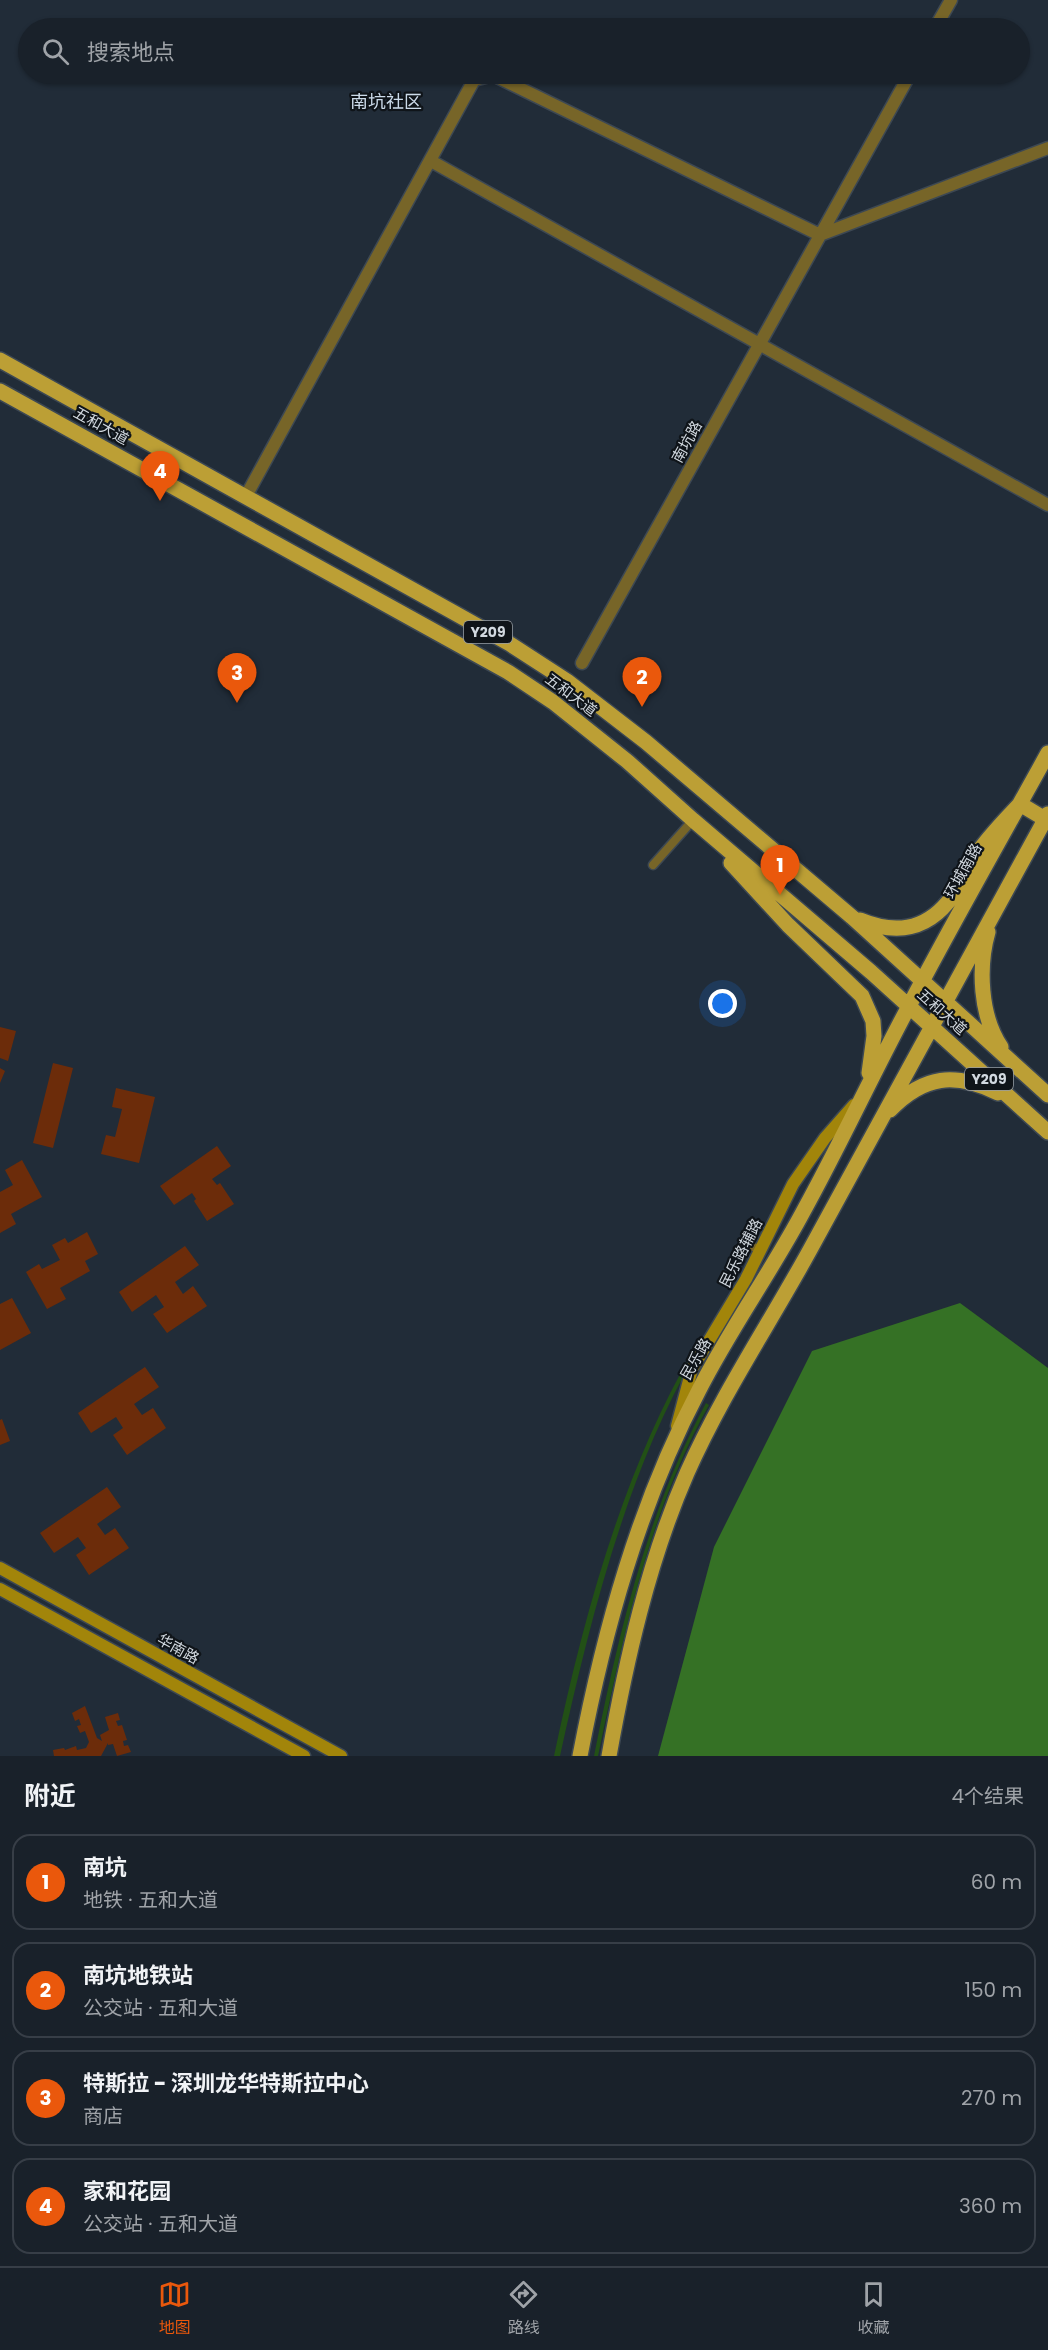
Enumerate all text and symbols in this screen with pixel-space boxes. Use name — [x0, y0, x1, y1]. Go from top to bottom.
search box — [18, 18, 1030, 84]
icon: search — [39, 35, 72, 68]
text: 搜索地点 — [87, 37, 175, 68]
district label: 南坑社区 — [350, 89, 422, 114]
street label: 五和大道 — [70, 402, 133, 449]
street label: 南坑路 — [666, 417, 707, 467]
pin: 4 — [140, 452, 180, 501]
road number: Y209 — [464, 621, 512, 643]
pin: 3 — [218, 654, 256, 703]
pin: 2 — [622, 658, 662, 707]
street label: 五和大道 — [541, 668, 602, 721]
street label: 环城南路 — [939, 839, 986, 902]
pin: 1 — [760, 846, 800, 895]
street label: 五和大道 — [913, 984, 972, 1040]
your location — [708, 989, 737, 1018]
road number: Y209 — [965, 1068, 1013, 1090]
street label: 民乐路辅路 — [714, 1215, 767, 1291]
street label: 民乐路 — [675, 1334, 716, 1383]
street label: 华南路 — [153, 1628, 203, 1669]
text: 附近 — [24, 1778, 76, 1814]
text: 4个结果 — [951, 1782, 1024, 1810]
text: 南坑 — [83, 1852, 127, 1883]
text: 1 — [42, 1868, 49, 1896]
text: 60 m — [971, 1868, 1022, 1896]
text: 地铁 · 五和大道 — [83, 1886, 218, 1914]
text: 南坑地铁站 — [83, 1960, 193, 1991]
text: 2 — [40, 1976, 51, 2004]
text: 150 m — [965, 1976, 1022, 2004]
text: 公交站 · 五和大道 — [83, 1994, 238, 2022]
text: 特斯拉 - 深圳龙华特斯拉中心 — [83, 2068, 369, 2099]
text: 3 — [39, 2084, 52, 2112]
text: 270 m — [961, 2084, 1022, 2112]
text: 商店 — [83, 2102, 123, 2130]
text: 家和花园 — [83, 2176, 171, 2207]
text: 4 — [39, 2192, 52, 2220]
text: 360 m — [959, 2192, 1022, 2220]
text: 公交站 · 五和大道 — [83, 2210, 238, 2238]
tab: 地图 — [158, 2278, 191, 2340]
tab: 路线 — [507, 2278, 540, 2340]
tab: 收藏 — [857, 2278, 890, 2340]

